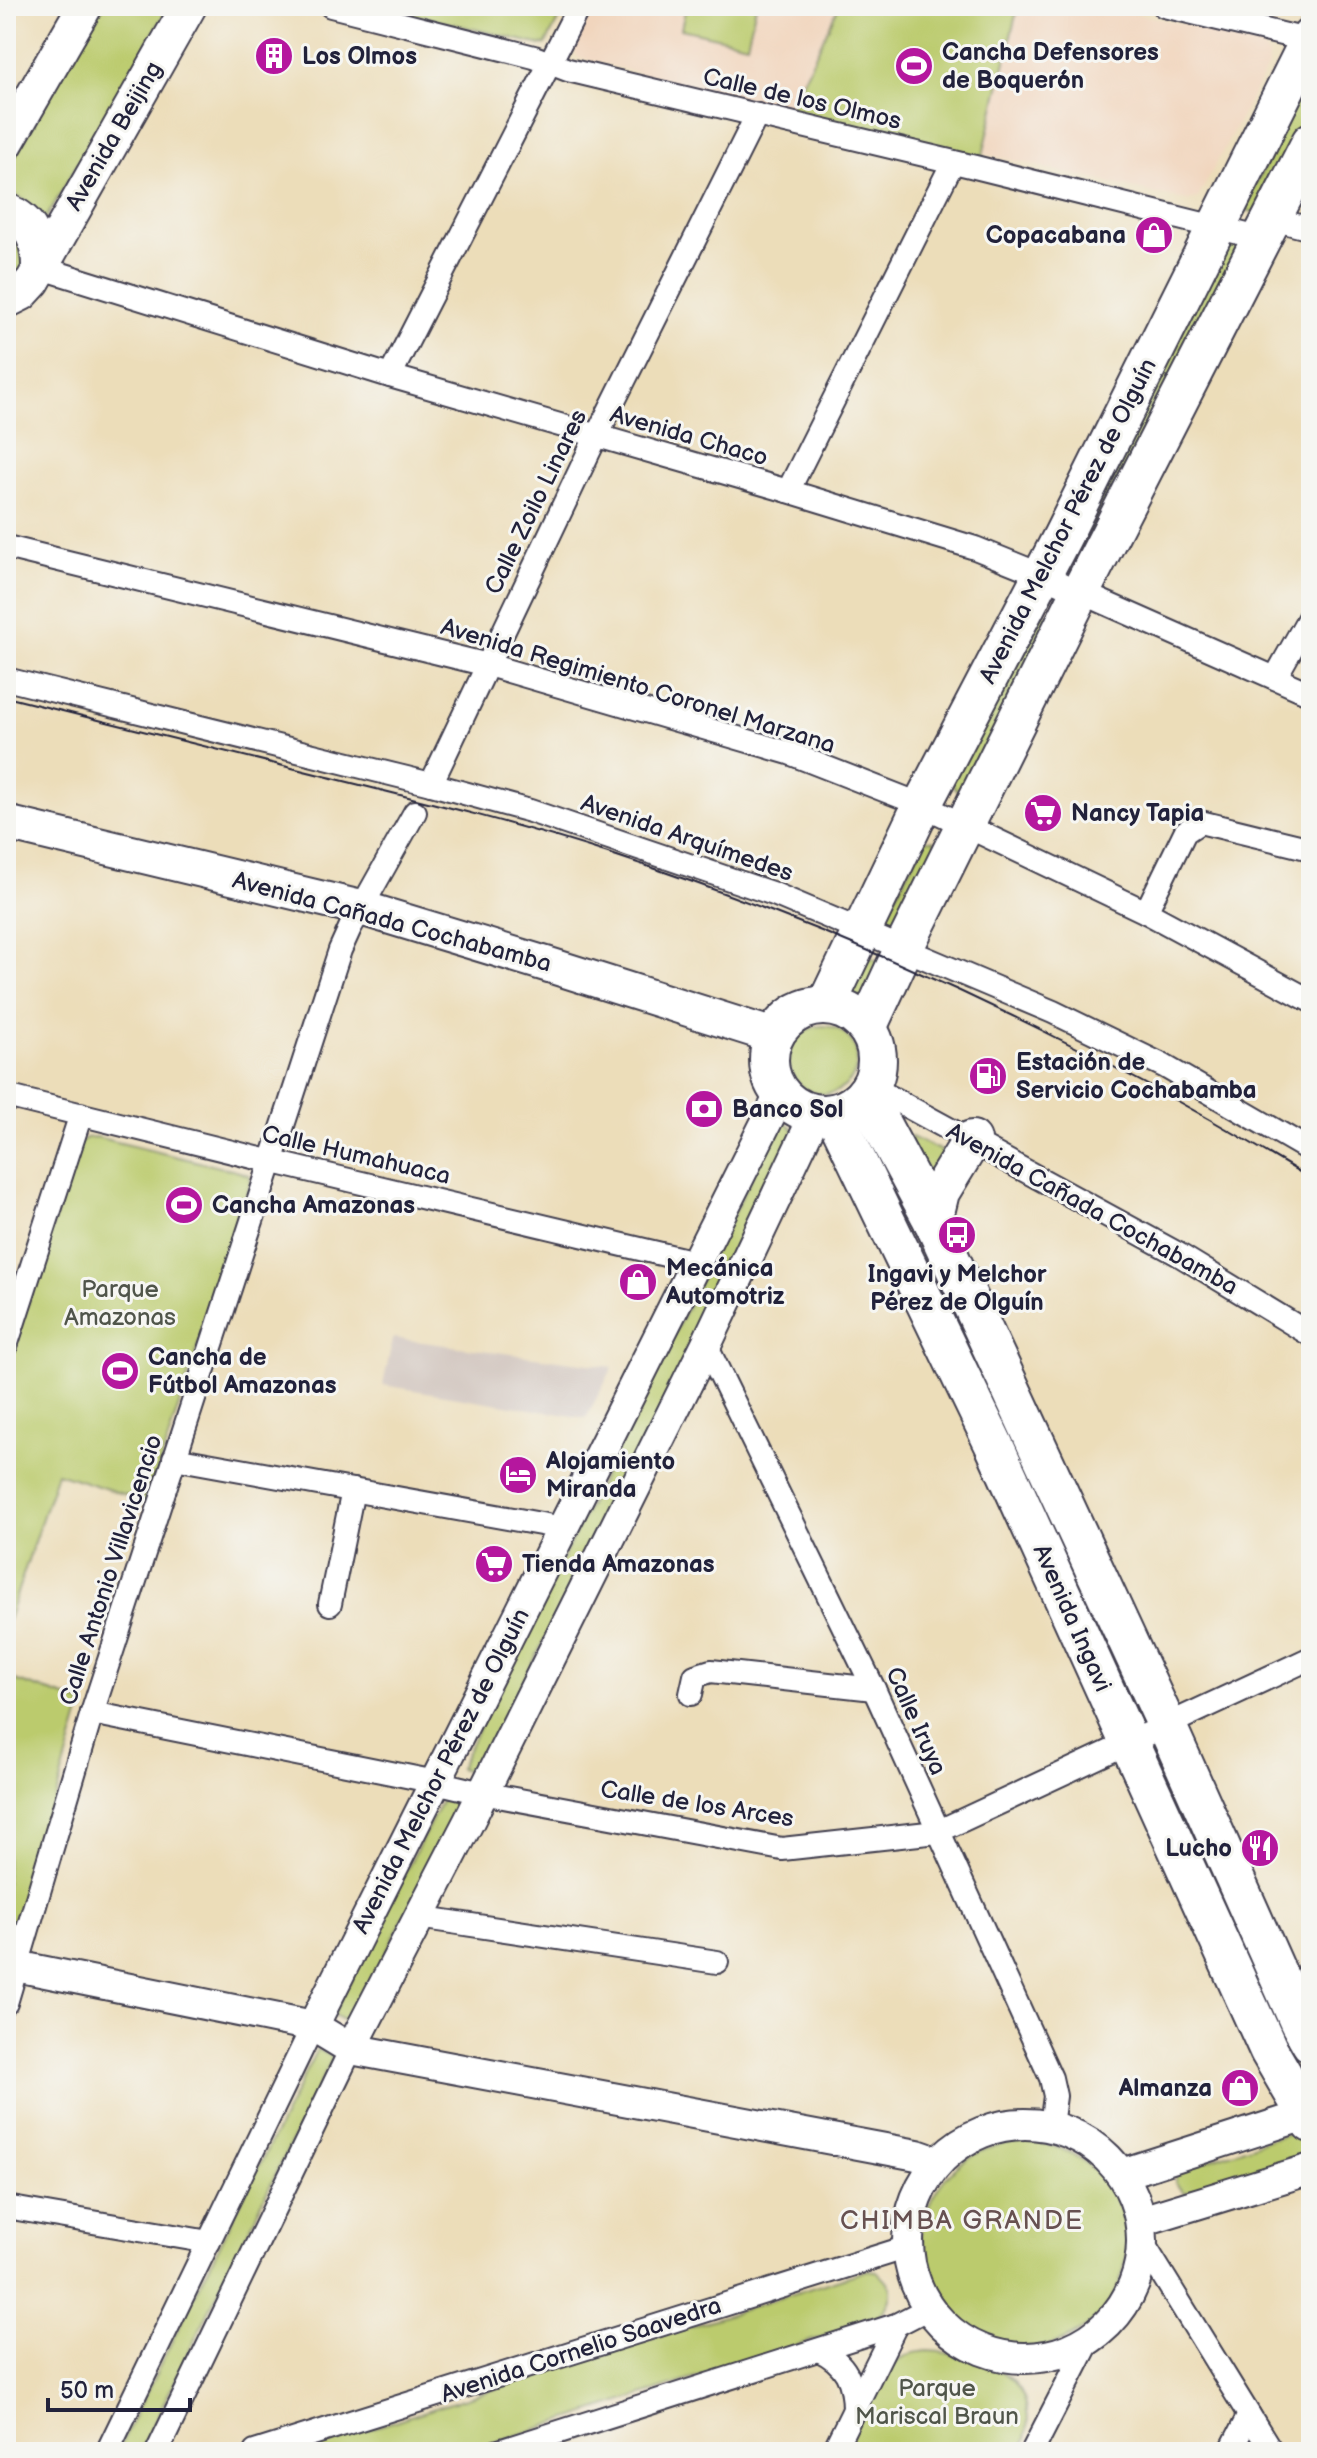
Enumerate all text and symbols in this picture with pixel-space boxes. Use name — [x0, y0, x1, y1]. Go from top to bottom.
building icon: Los Olmos — [253, 35, 295, 77]
place label: Cancha Defensores de Boquerón — [942, 38, 1159, 95]
place label: Los Olmos — [302, 42, 417, 71]
sports icon: Cancha Defensores de Boquerón — [893, 45, 935, 87]
street label: Avenida Beijing — [60, 56, 168, 216]
street label: Calle de los Olmos — [700, 62, 904, 136]
shop icon: Copacabana — [1133, 214, 1175, 256]
place label: Copacabana — [986, 221, 1126, 250]
street label: Avenida Melchor Pérez de Olguín — [973, 354, 1163, 688]
street label: Avenida Chaco — [607, 400, 771, 472]
street label: Calle Zoilo Linares — [479, 405, 593, 599]
street label: Avenida Regimiento Coronel Marzana — [437, 612, 839, 760]
street label: Avenida Arquímedes — [577, 788, 797, 888]
supermarket icon: Nancy Tapia — [1022, 792, 1064, 834]
place label: Nancy Tapia — [1071, 799, 1204, 828]
street label: Avenida Cañada Cochabamba — [230, 865, 554, 979]
place label: Estación de Servicio Cochabamba — [1016, 1048, 1257, 1105]
fuel station icon: Estación de Servicio Cochabamba — [967, 1055, 1009, 1097]
bank icon: Banco Sol — [683, 1088, 725, 1130]
place label: Banco Sol — [732, 1095, 844, 1124]
street label: Avenida Cañada Cochabamba — [941, 1117, 1243, 1301]
street label: Calle Humahuaca — [259, 1119, 453, 1191]
sports icon: Cancha Amazonas — [163, 1184, 205, 1226]
place label: Cancha Amazonas — [212, 1191, 415, 1220]
bus stop icon: Ingavi y Melchor Pérez de Olguín — [936, 1214, 978, 1256]
place label: Mecánica Automotriz — [665, 1254, 785, 1311]
place label: Ingavi y Melchor Pérez de Olguín — [868, 1260, 1047, 1317]
shop icon: Mecánica Automotriz — [617, 1261, 659, 1303]
park label: Parque Amazonas — [64, 1275, 176, 1332]
place label: Cancha de Fútbol Amazonas — [148, 1343, 337, 1400]
sports icon: Cancha de Fútbol Amazonas — [99, 1350, 141, 1392]
street label: Calle Antonio Villavicencio — [53, 1431, 169, 1709]
place label: Alojamiento Miranda — [545, 1447, 675, 1504]
hotel icon: Alojamiento Miranda — [497, 1454, 539, 1496]
street label: Avenida Ingavi — [1027, 1540, 1117, 1696]
supermarket icon: Tienda Amazonas — [473, 1543, 515, 1585]
place label: Tienda Amazonas — [522, 1550, 715, 1579]
street label: Avenida Melchor Pérez de Olguín — [346, 1604, 536, 1938]
street label: Calle Iruya — [879, 1663, 953, 1779]
street label: Calle de los Arces — [598, 1774, 796, 1834]
restaurant icon: Lucho — [1239, 1827, 1281, 1869]
place label: Lucho — [1165, 1834, 1232, 1863]
shop icon: Almanza — [1219, 2067, 1261, 2109]
place label: Almanza — [1118, 2074, 1212, 2103]
district label: CHIMBA GRANDE — [840, 2206, 1084, 2237]
street label: Avenida Cornelio Saavedra — [437, 2291, 725, 2409]
scale bar — [48, 2362, 190, 2412]
park label: Parque Mariscal Braun — [855, 2374, 1019, 2431]
text: 50 m — [60, 2376, 114, 2405]

